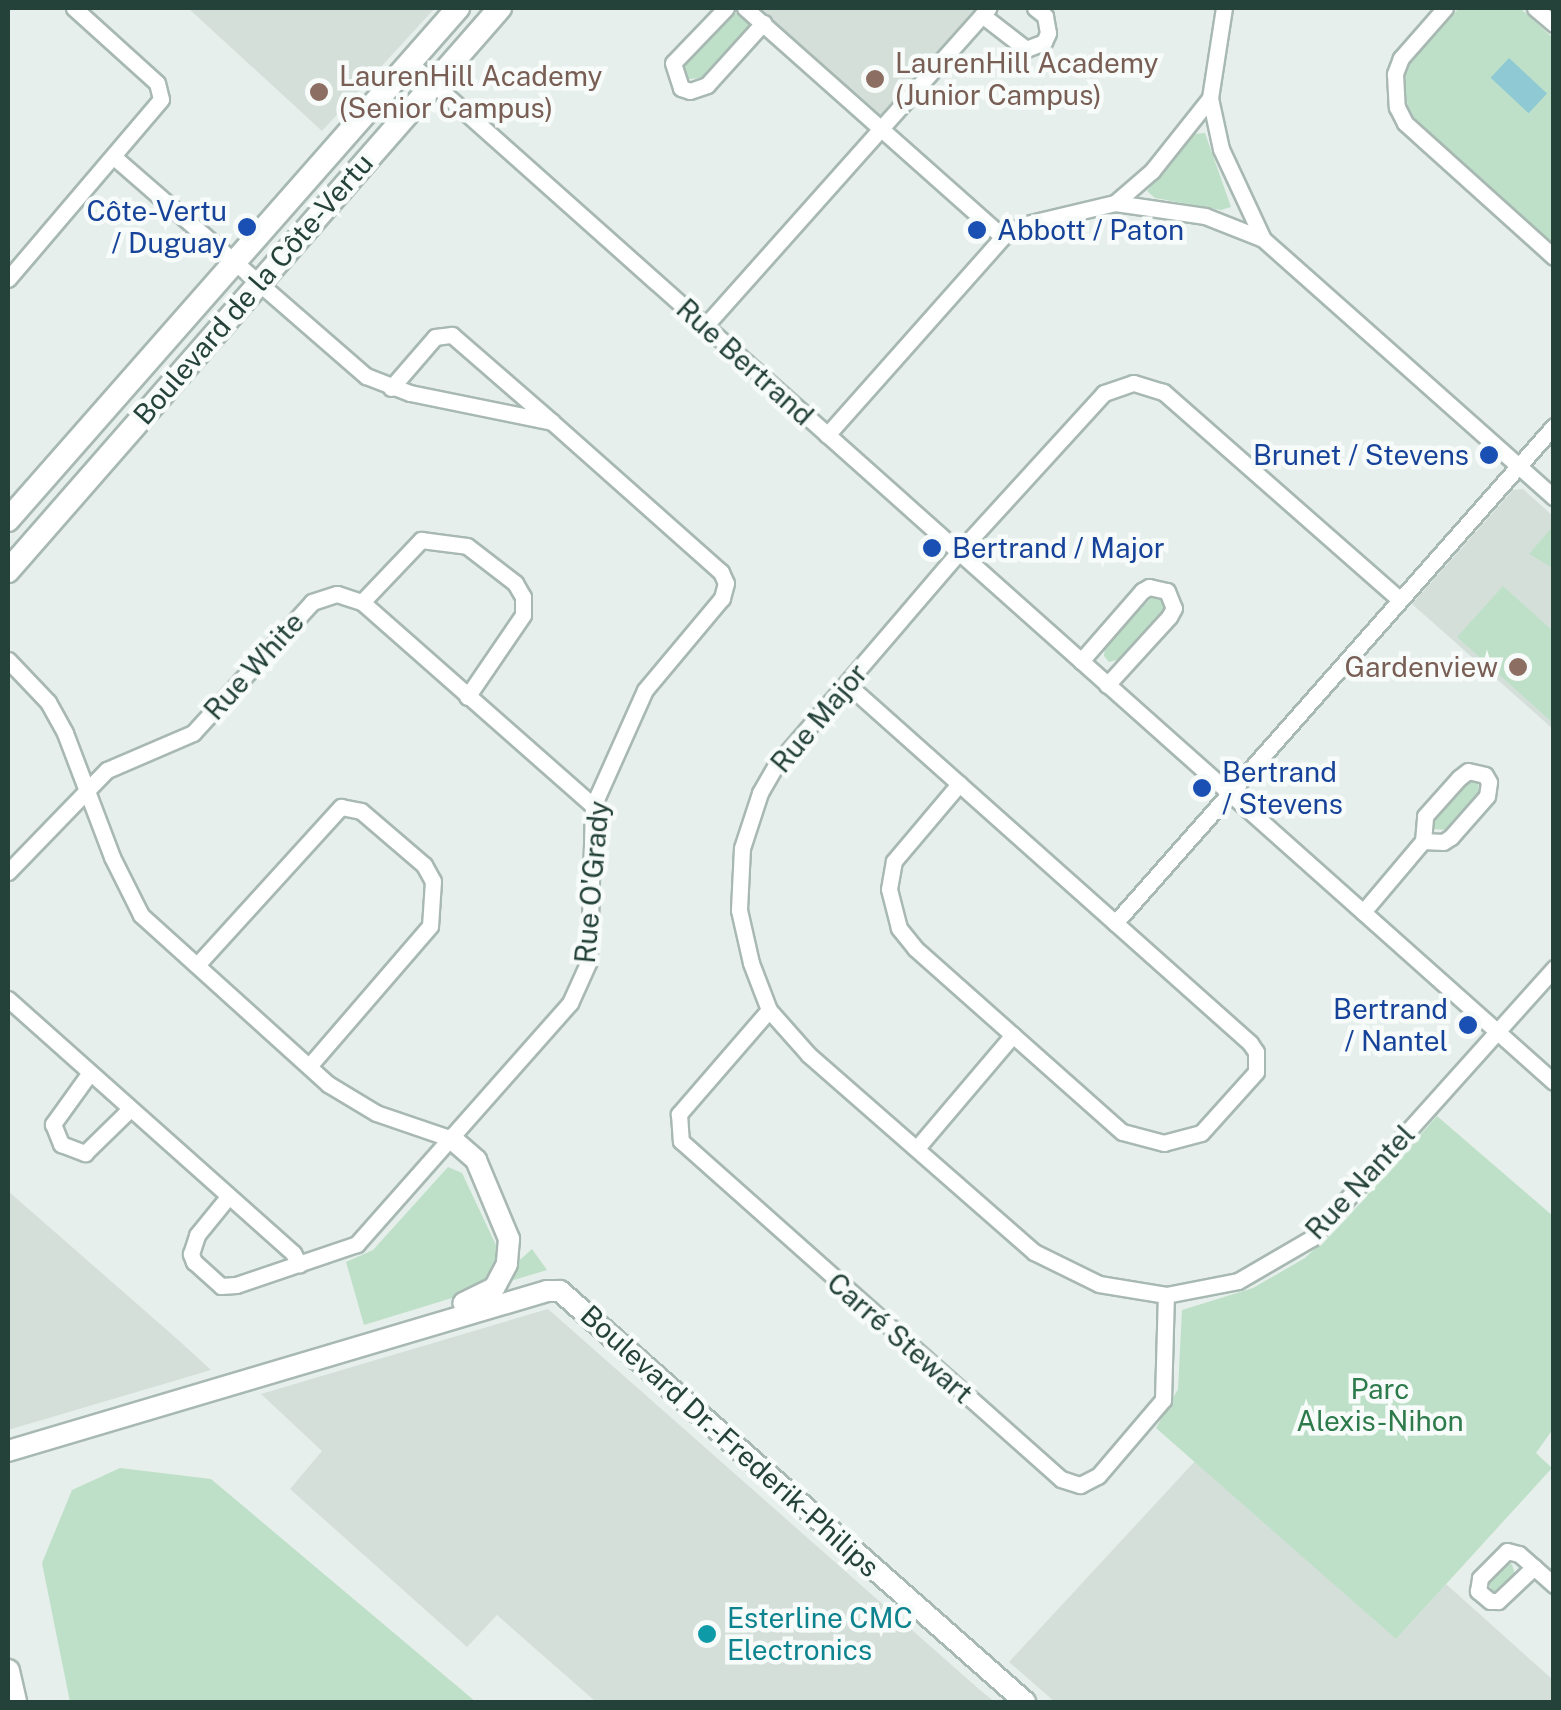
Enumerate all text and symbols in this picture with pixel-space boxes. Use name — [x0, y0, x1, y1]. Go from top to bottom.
place label: LaurenHill Academy (Junior Campus) — [895, 46, 1159, 112]
place label: LaurenHill Academy (Senior Campus) — [339, 59, 603, 125]
marker: LaurenHill Academy (Junior Campus) — [864, 68, 886, 90]
marker: LaurenHill Academy (Senior Campus) — [308, 81, 330, 103]
street label: Boulevard de la Côte-Vertu — [126, 147, 380, 431]
place label: Côte-Vertu / Duguay — [87, 194, 227, 260]
place label: Abbott / Paton — [997, 213, 1184, 247]
marker: Côte-Vertu / Duguay — [236, 216, 258, 238]
marker: Abbott / Paton — [966, 219, 988, 241]
street label: Rue Bertrand — [670, 292, 820, 432]
place label: Brunet / Stevens — [1253, 438, 1469, 472]
marker: Brunet / Stevens — [1478, 444, 1500, 466]
place label: Bertrand / Major — [952, 531, 1165, 565]
marker: Bertrand / Major — [921, 537, 943, 559]
street label: Rue White — [197, 605, 311, 727]
place label: Gardenview — [1344, 650, 1498, 684]
marker: Gardenview — [1507, 656, 1529, 678]
street label: Rue Major — [764, 657, 874, 779]
place label: Bertrand / Stevens — [1222, 755, 1343, 821]
marker: Bertrand / Stevens — [1191, 777, 1213, 799]
street label: Rue O'Grady — [568, 799, 616, 965]
place label: Bertrand / Nantel — [1333, 992, 1448, 1058]
marker: Bertrand / Nantel — [1457, 1014, 1479, 1036]
street label: Rue Nantel — [1298, 1118, 1422, 1246]
street label: Carré Stewart — [820, 1266, 980, 1410]
street label: Boulevard Dr.-Frederik-Philips — [574, 1298, 886, 1584]
park label: Parc Alexis-Nihon — [1296, 1372, 1464, 1438]
place label: Esterline CMC Electronics — [727, 1601, 913, 1667]
marker: Esterline CMC Electronics — [696, 1623, 718, 1645]

